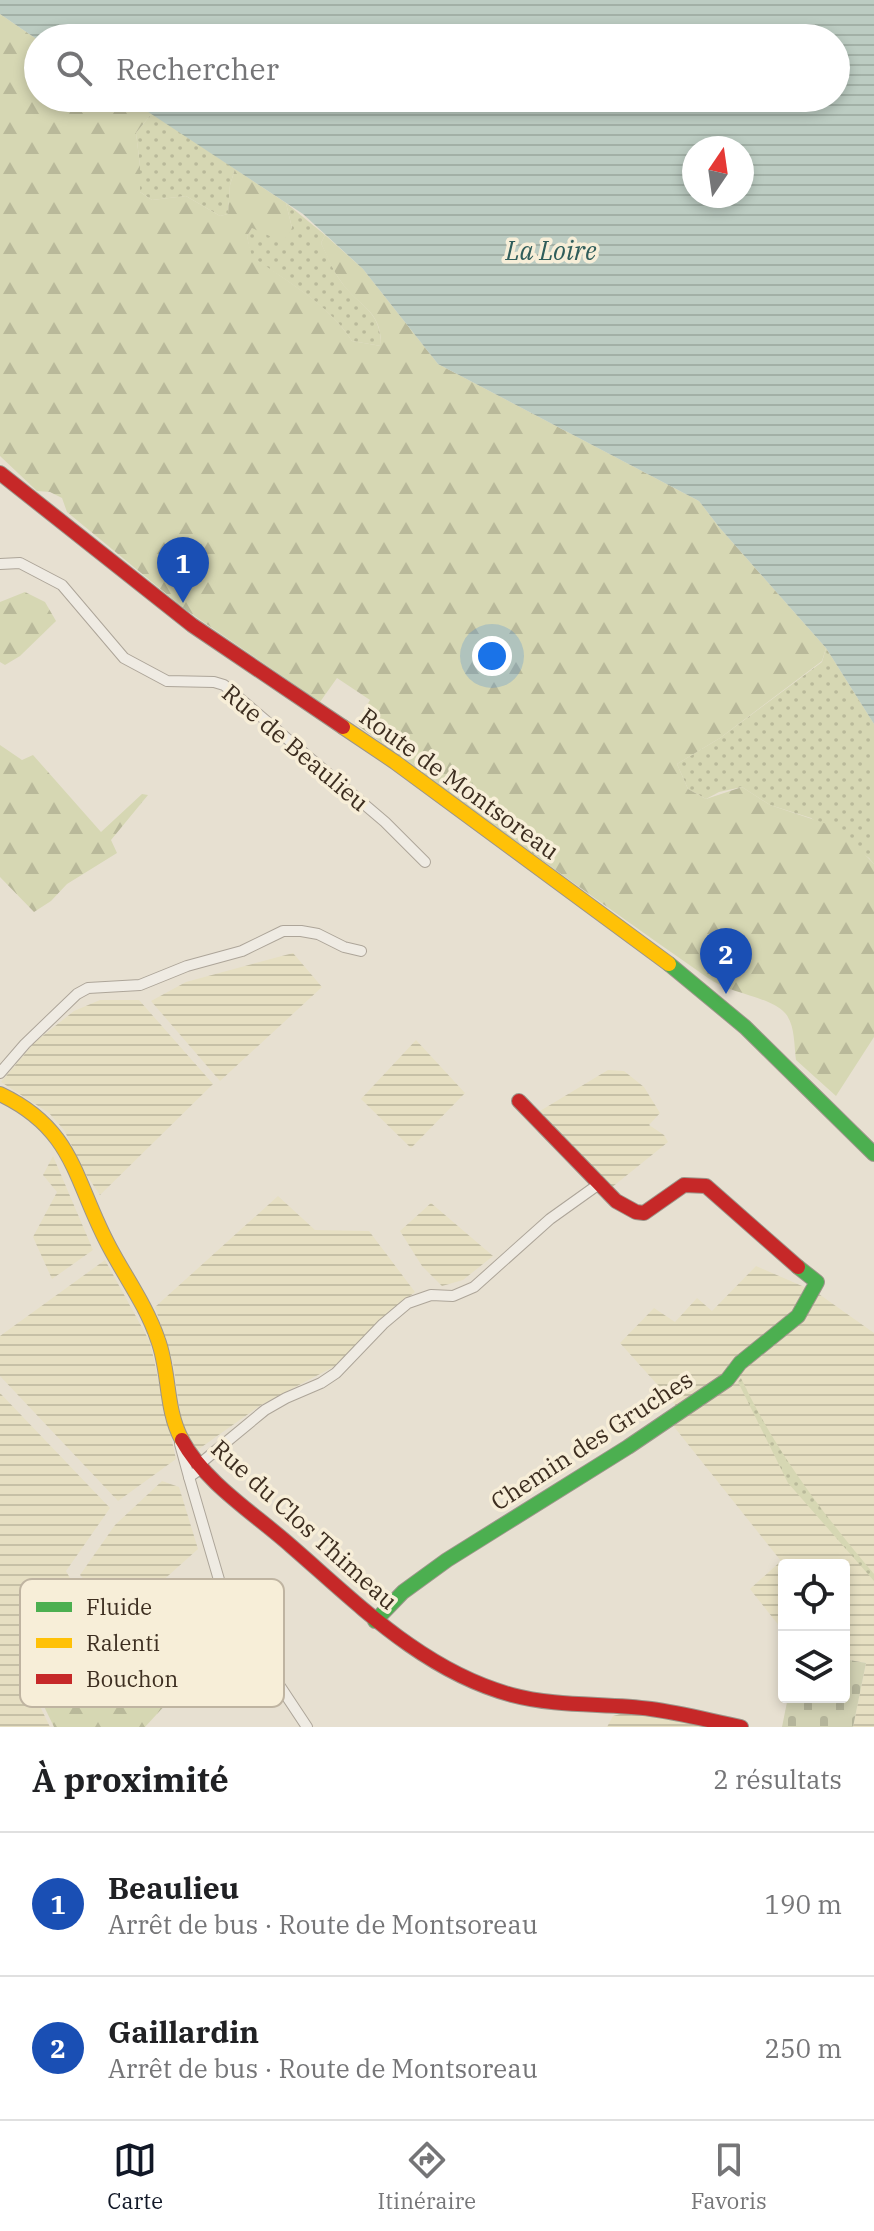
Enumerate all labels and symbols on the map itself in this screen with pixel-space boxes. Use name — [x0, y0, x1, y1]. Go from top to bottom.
north arrow — [682, 136, 754, 208]
water label: La Loire — [505, 233, 597, 267]
pin: 1 — [157, 537, 209, 603]
your location — [472, 636, 512, 676]
street label: Rue de Beaulieu — [216, 677, 376, 818]
street label: Route de Montsoreau — [353, 700, 566, 867]
pin: 2 — [700, 928, 752, 994]
street label: Chemin des Gruches — [484, 1363, 699, 1517]
street label: Rue du Clos Thimeau — [205, 1432, 405, 1617]
legend — [20, 1579, 284, 1707]
text: Fluide — [86, 1592, 152, 1621]
text: Ralenti — [86, 1628, 160, 1657]
text: Bouchon — [86, 1664, 178, 1693]

